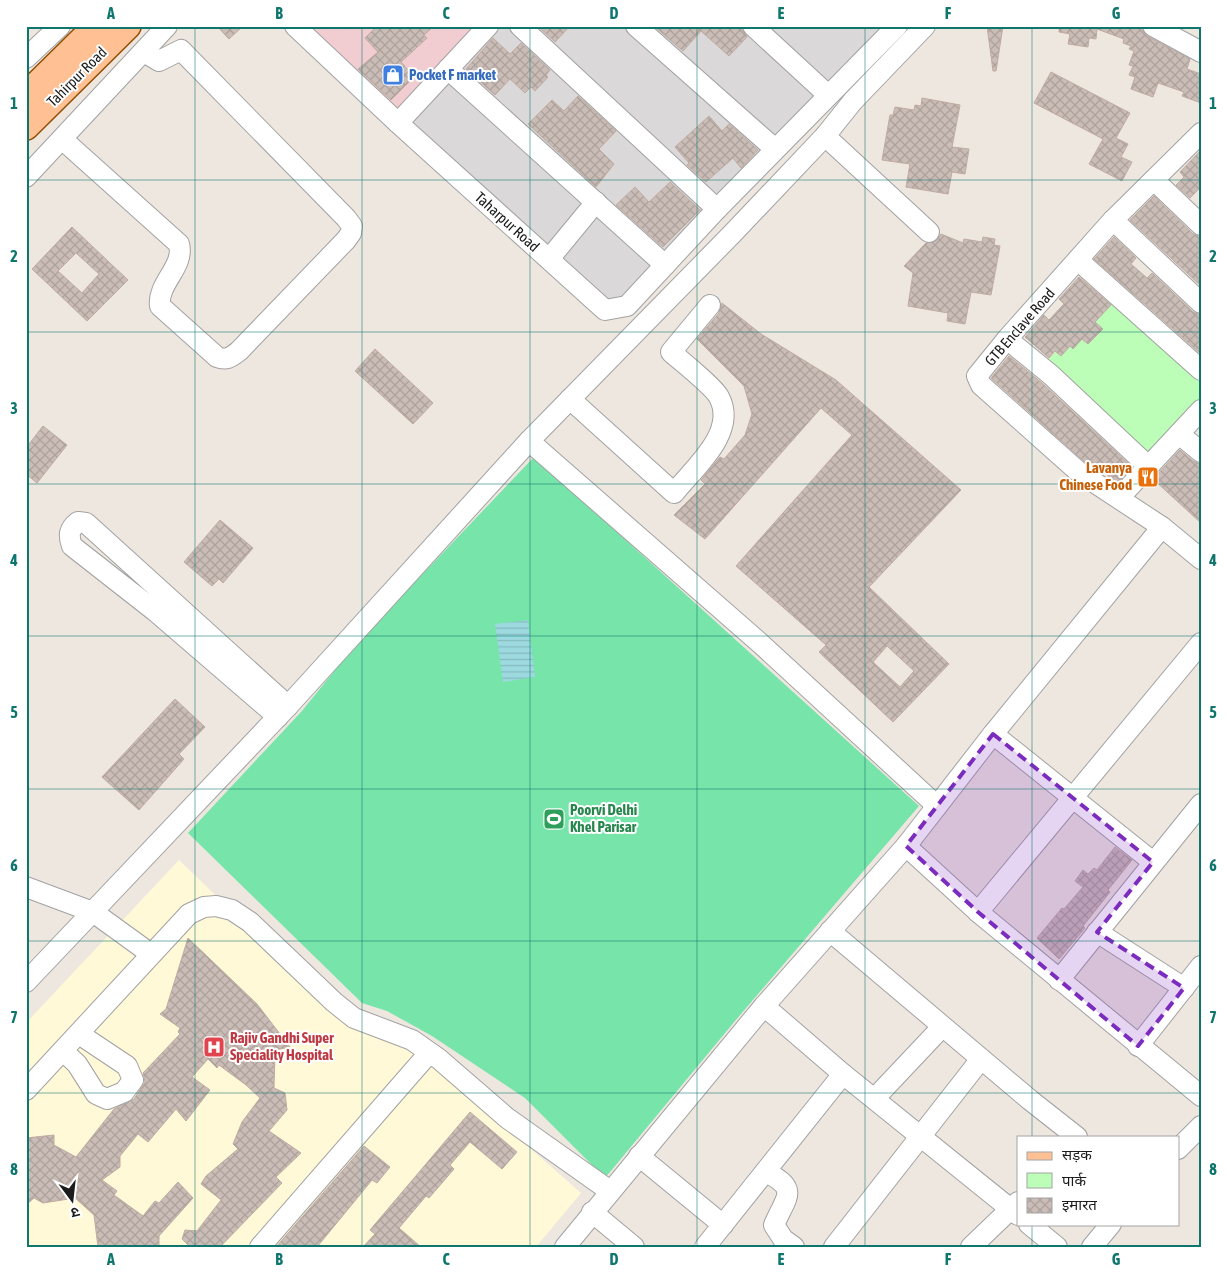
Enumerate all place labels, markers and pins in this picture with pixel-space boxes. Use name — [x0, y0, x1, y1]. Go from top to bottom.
shop icon: Pocket F market — [381, 63, 405, 87]
place label: Pocket F market — [409, 66, 497, 83]
place label: Lavanya Chinese Food — [1059, 459, 1132, 493]
restaurant icon: Lavanya Chinese Food — [1136, 465, 1160, 489]
place label: Poorvi Delhi Khel Parisar — [570, 801, 637, 835]
sports icon: Poorvi Delhi Khel Parisar — [542, 807, 566, 831]
place label: Rajiv Gandhi Super Speciality Hospital — [230, 1029, 334, 1063]
hospital icon: Rajiv Gandhi Super Speciality Hospital — [202, 1035, 226, 1059]

